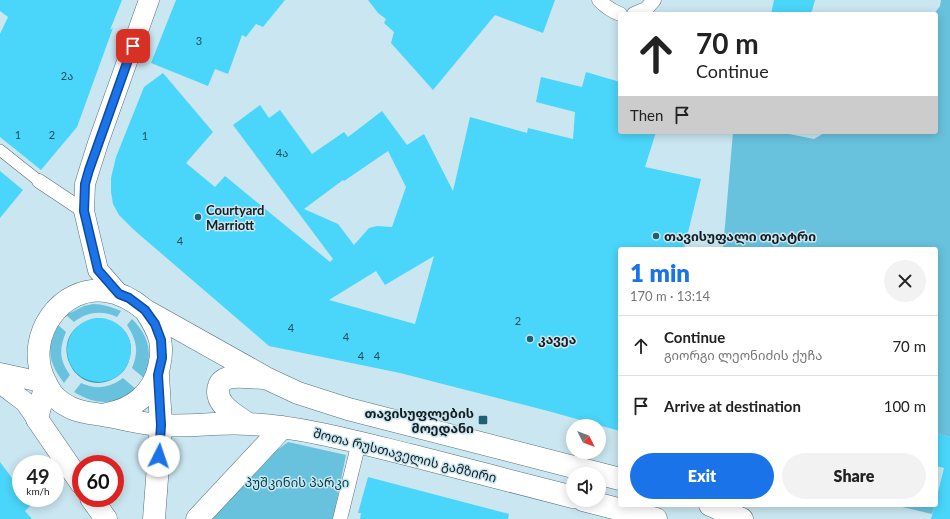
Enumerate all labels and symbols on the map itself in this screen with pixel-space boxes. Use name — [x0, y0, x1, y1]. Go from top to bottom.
pin — [116, 29, 150, 63]
house number: 3 — [196, 34, 202, 47]
house number: 2ა — [61, 69, 73, 82]
house number: 1 — [15, 128, 21, 141]
house number: 2 — [49, 128, 55, 141]
house number: 1 — [142, 129, 148, 142]
house number: 4ა — [276, 146, 288, 159]
place label: Courtyard Marriott — [206, 202, 264, 233]
marker: Courtyard Marriott — [193, 212, 203, 222]
place label: თავისუფალი თეატრი — [664, 228, 816, 245]
marker: თავისუფალი თეატრი — [651, 231, 661, 241]
house number: 4 — [177, 234, 184, 247]
house number: 2 — [515, 314, 521, 327]
house number: 4 — [288, 321, 295, 334]
house number: 4 — [343, 330, 350, 343]
place label: კავეა — [538, 331, 576, 347]
marker: კავეა — [525, 334, 535, 344]
house number: 4 — [358, 349, 365, 362]
house number: 4 — [374, 349, 381, 362]
place label: თავისუფლების მოედანი — [365, 405, 474, 437]
marker: თავისუფლების მოედანი — [477, 414, 489, 426]
north arrow — [566, 419, 606, 459]
street label: შოთა რუსთაველის გამზირი — [311, 424, 498, 487]
position arrow — [138, 435, 180, 477]
speed limit sign: 60 — [72, 455, 124, 507]
park label: პუშკინის პარკი — [245, 474, 349, 490]

